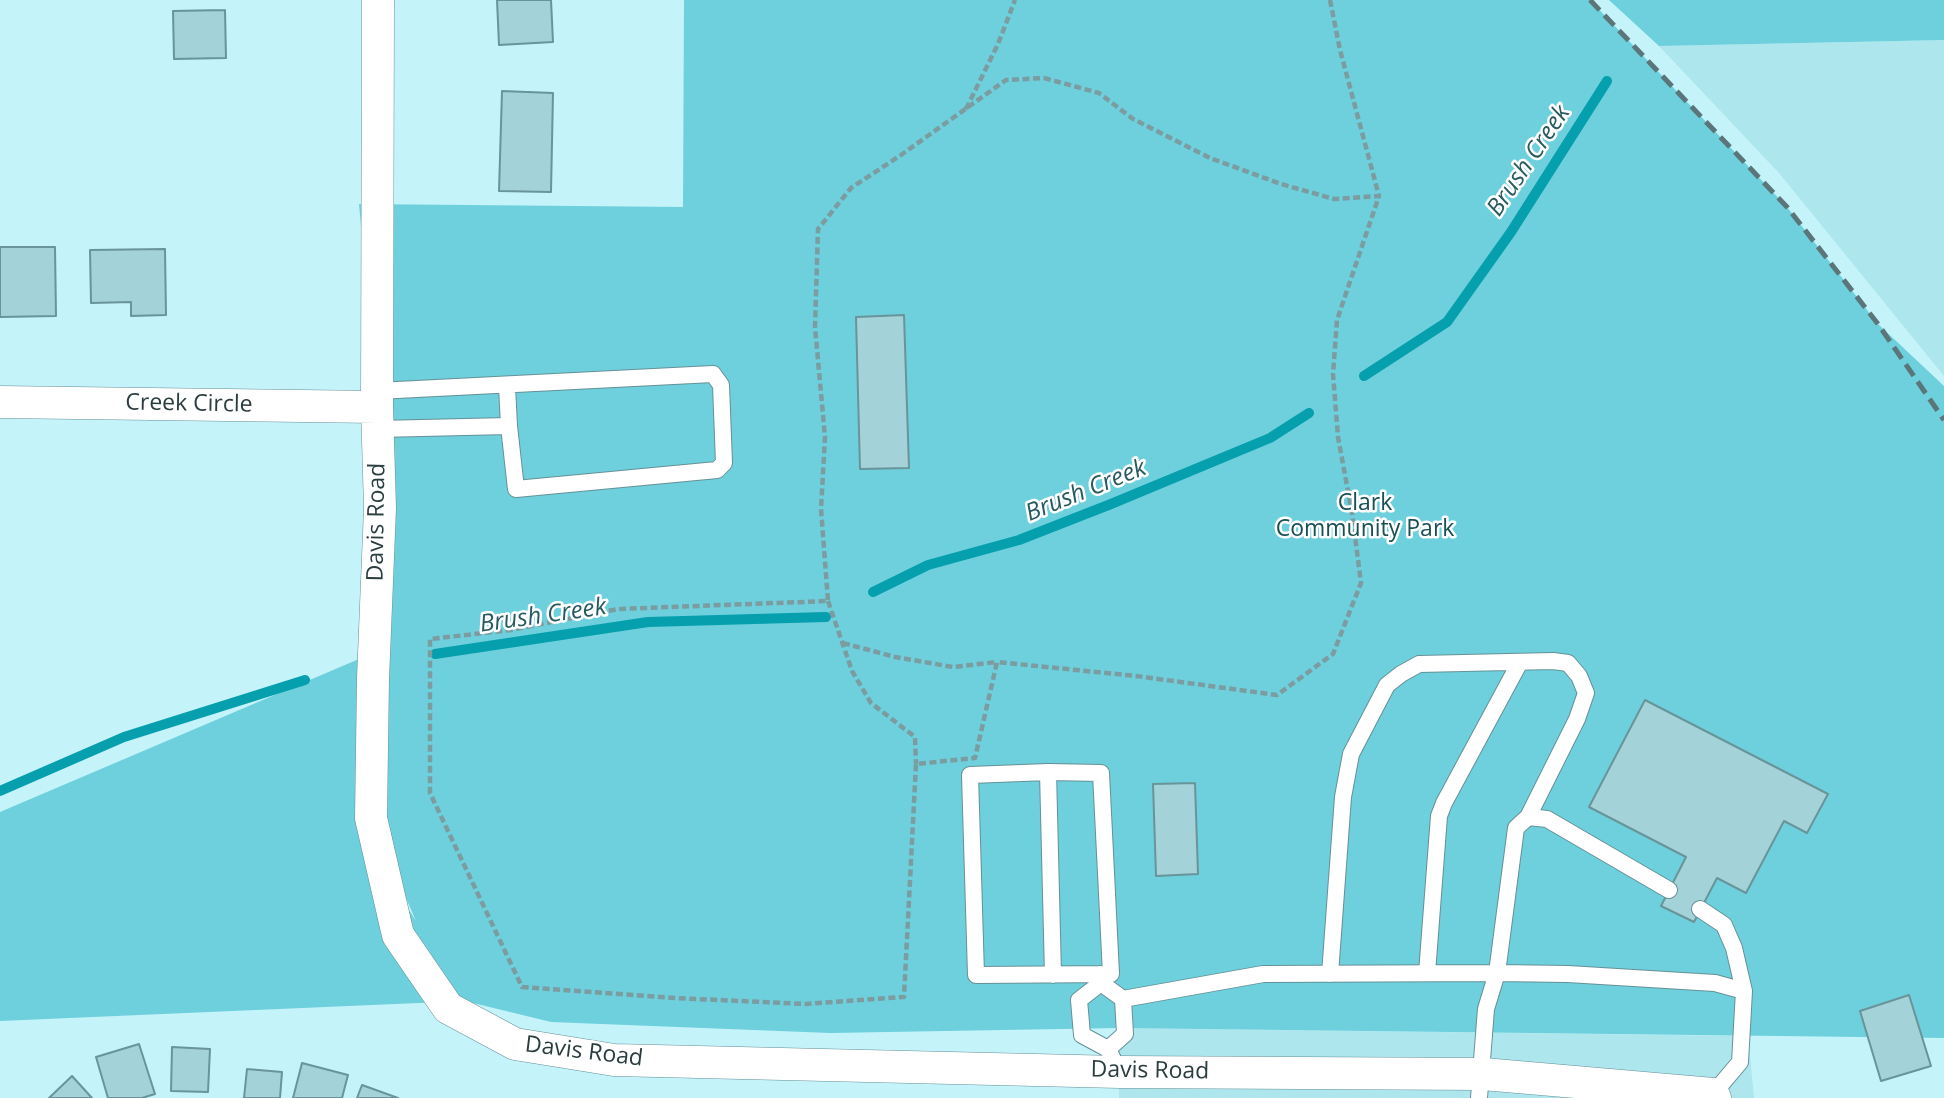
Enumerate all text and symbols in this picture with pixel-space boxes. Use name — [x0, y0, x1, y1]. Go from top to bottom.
water label: Brush Creek — [1481, 100, 1577, 222]
street label: Creek Circle — [125, 389, 253, 419]
water label: Brush Creek — [1022, 454, 1150, 528]
street label: Davis Road — [362, 462, 392, 582]
park label: Clark Community Park — [1276, 489, 1454, 543]
water label: Brush Creek — [478, 593, 608, 639]
street label: Davis Road — [523, 1031, 645, 1073]
street label: Davis Road — [1090, 1056, 1210, 1086]

